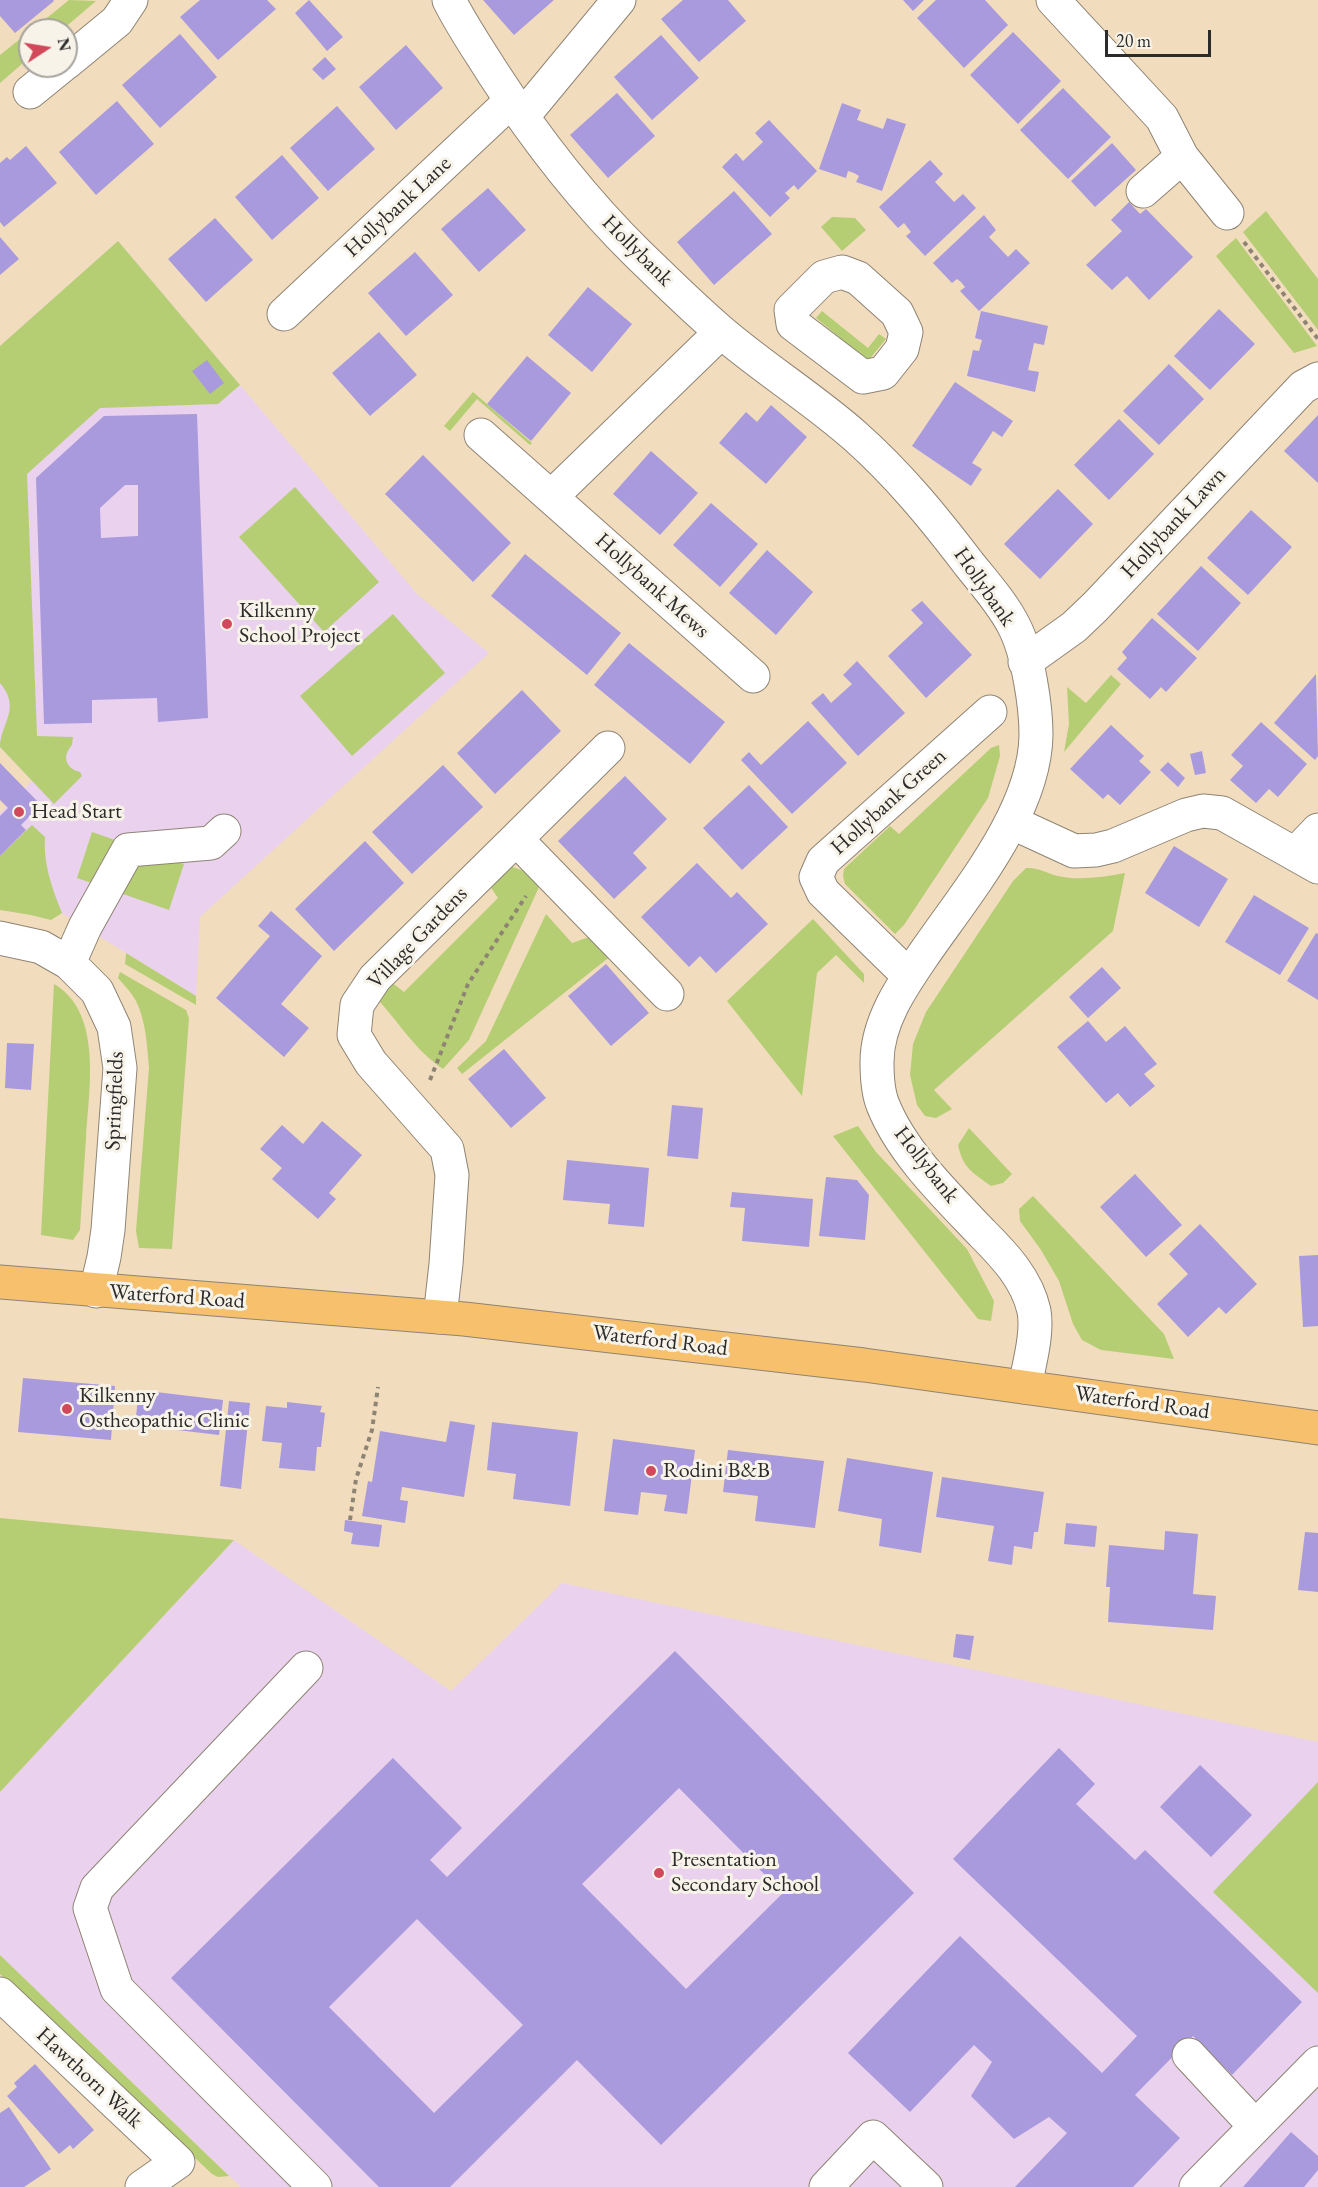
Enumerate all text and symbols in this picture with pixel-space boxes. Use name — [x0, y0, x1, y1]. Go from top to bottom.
north arrow — [18, 18, 78, 78]
scale bar — [1108, 18, 1214, 56]
text: 20 m — [1116, 29, 1151, 52]
text: N — [53, 36, 76, 53]
street label: Hollybank Lane — [339, 151, 457, 263]
street label: Hollybank — [596, 210, 678, 292]
street label: Hollybank Lawn — [1116, 462, 1232, 584]
street label: Hollybank Mews — [589, 528, 715, 644]
street label: Hollybank — [947, 542, 1021, 632]
place label: Kilkenny School Project — [239, 598, 360, 650]
marker: Kilkenny School Project — [220, 617, 234, 631]
street label: Hollybank Green — [826, 743, 952, 861]
place label: Head Start — [31, 799, 122, 825]
marker: Head Start — [12, 805, 26, 819]
street label: Village Gardens — [363, 881, 473, 995]
street label: Springfields — [100, 1051, 130, 1151]
street label: Hollybank — [888, 1121, 964, 1209]
street label: Waterford Road — [108, 1279, 246, 1315]
street label: Waterford Road — [591, 1320, 729, 1362]
street label: Waterford Road — [1073, 1380, 1211, 1426]
place label: Kilkenny Ostheopathic Clinic — [79, 1383, 249, 1434]
marker: Kilkenny Ostheopathic Clinic — [60, 1402, 74, 1416]
place label: Rodini B&B — [663, 1458, 770, 1484]
marker: Rodini B&B — [644, 1464, 658, 1478]
place label: Presentation Secondary School — [671, 1847, 819, 1898]
marker: Presentation Secondary School — [652, 1866, 666, 1880]
street label: Hawthorn Walk — [30, 2022, 148, 2134]

